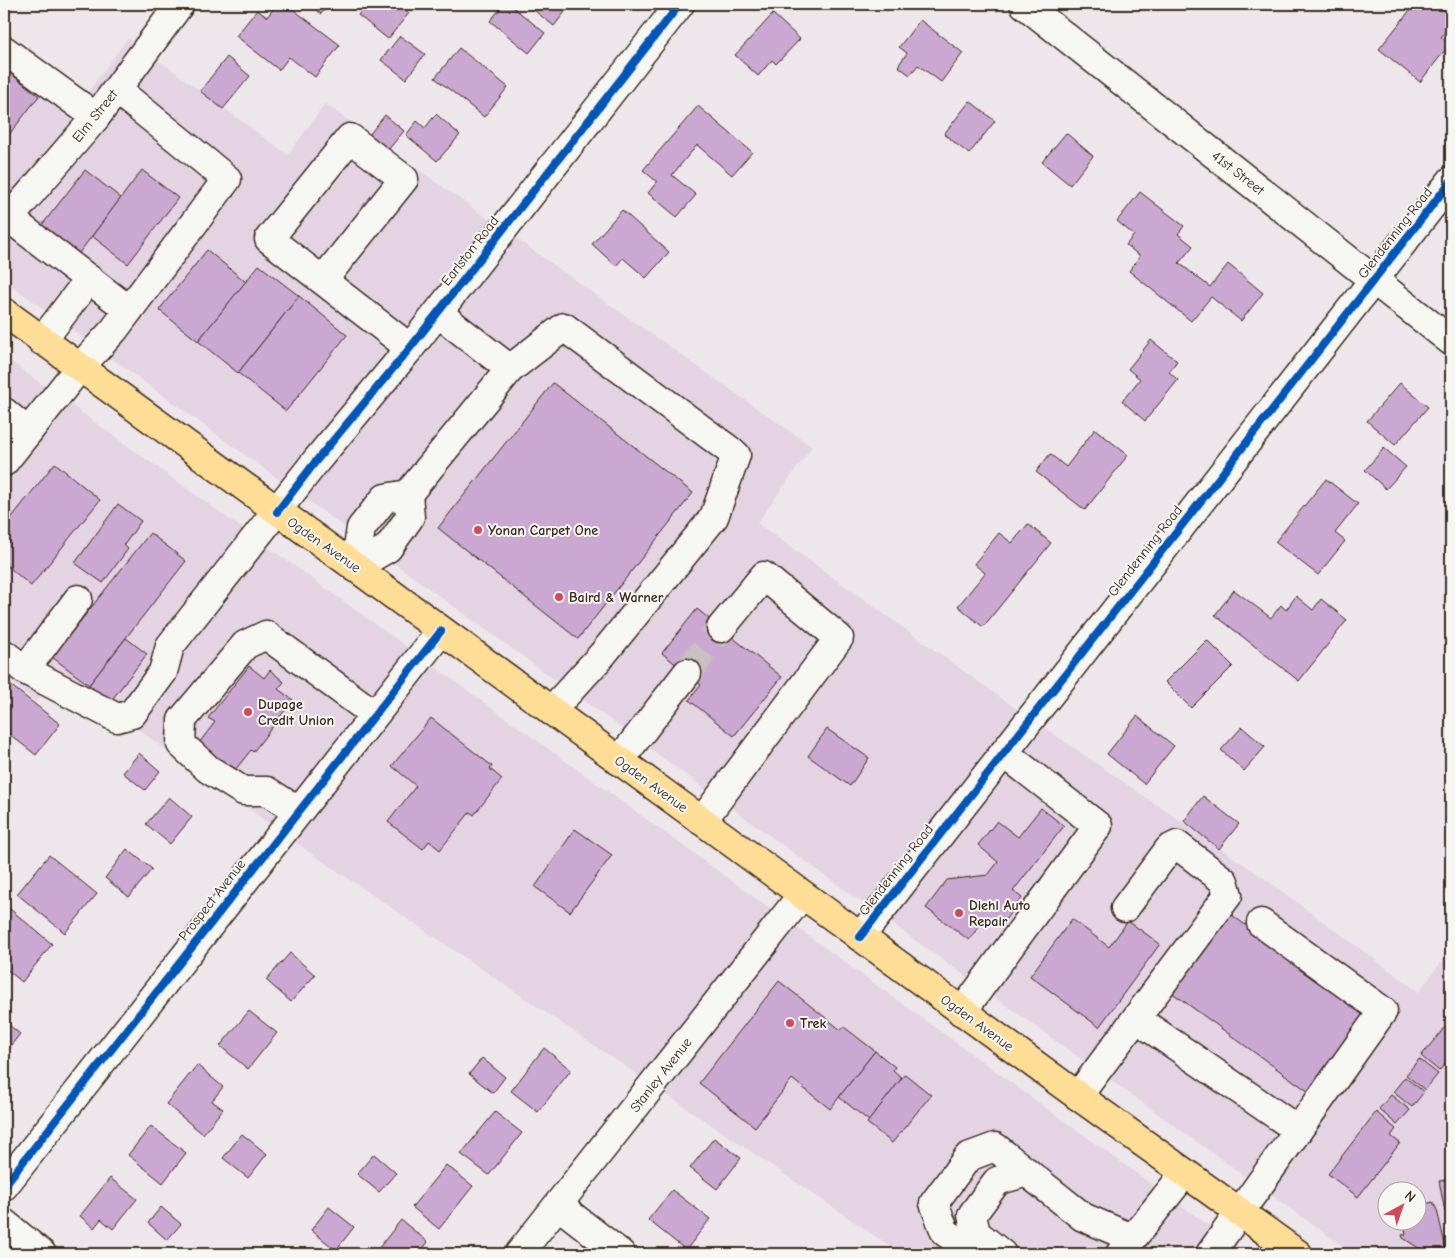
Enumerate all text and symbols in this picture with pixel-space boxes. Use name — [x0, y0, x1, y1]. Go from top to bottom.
street label: Elm Street — [69, 85, 122, 146]
street label: 41st Street — [1208, 147, 1268, 199]
street label: Glendenning Road — [1354, 184, 1436, 282]
street label: Earlston Road — [438, 213, 502, 289]
street label: Glendenning Road — [1104, 502, 1186, 600]
street label: Ogden Avenue — [284, 513, 364, 577]
place label: Yonan Carpet One — [488, 522, 598, 539]
marker: Yonan Carpet One — [472, 524, 484, 536]
place label: Baird & Warner — [569, 589, 664, 606]
marker: Baird & Warner — [553, 591, 565, 603]
place label: Dupage Credit Union — [258, 696, 334, 729]
marker: Dupage Credit Union — [242, 706, 254, 718]
street label: Ogden Avenue — [611, 752, 691, 816]
street label: Glendenning Road — [855, 821, 937, 919]
street label: Prospect Avenue — [175, 856, 249, 944]
place label: Diehl Auto Repair — [969, 897, 1030, 930]
marker: Diehl Auto Repair — [953, 907, 965, 919]
street label: Ogden Avenue — [937, 991, 1017, 1055]
place label: Trek — [800, 1015, 826, 1032]
marker: Trek — [784, 1017, 796, 1029]
street label: Stanley Avenue — [627, 1034, 695, 1116]
north arrow — [1378, 1180, 1428, 1230]
text: N — [1401, 1187, 1419, 1206]

